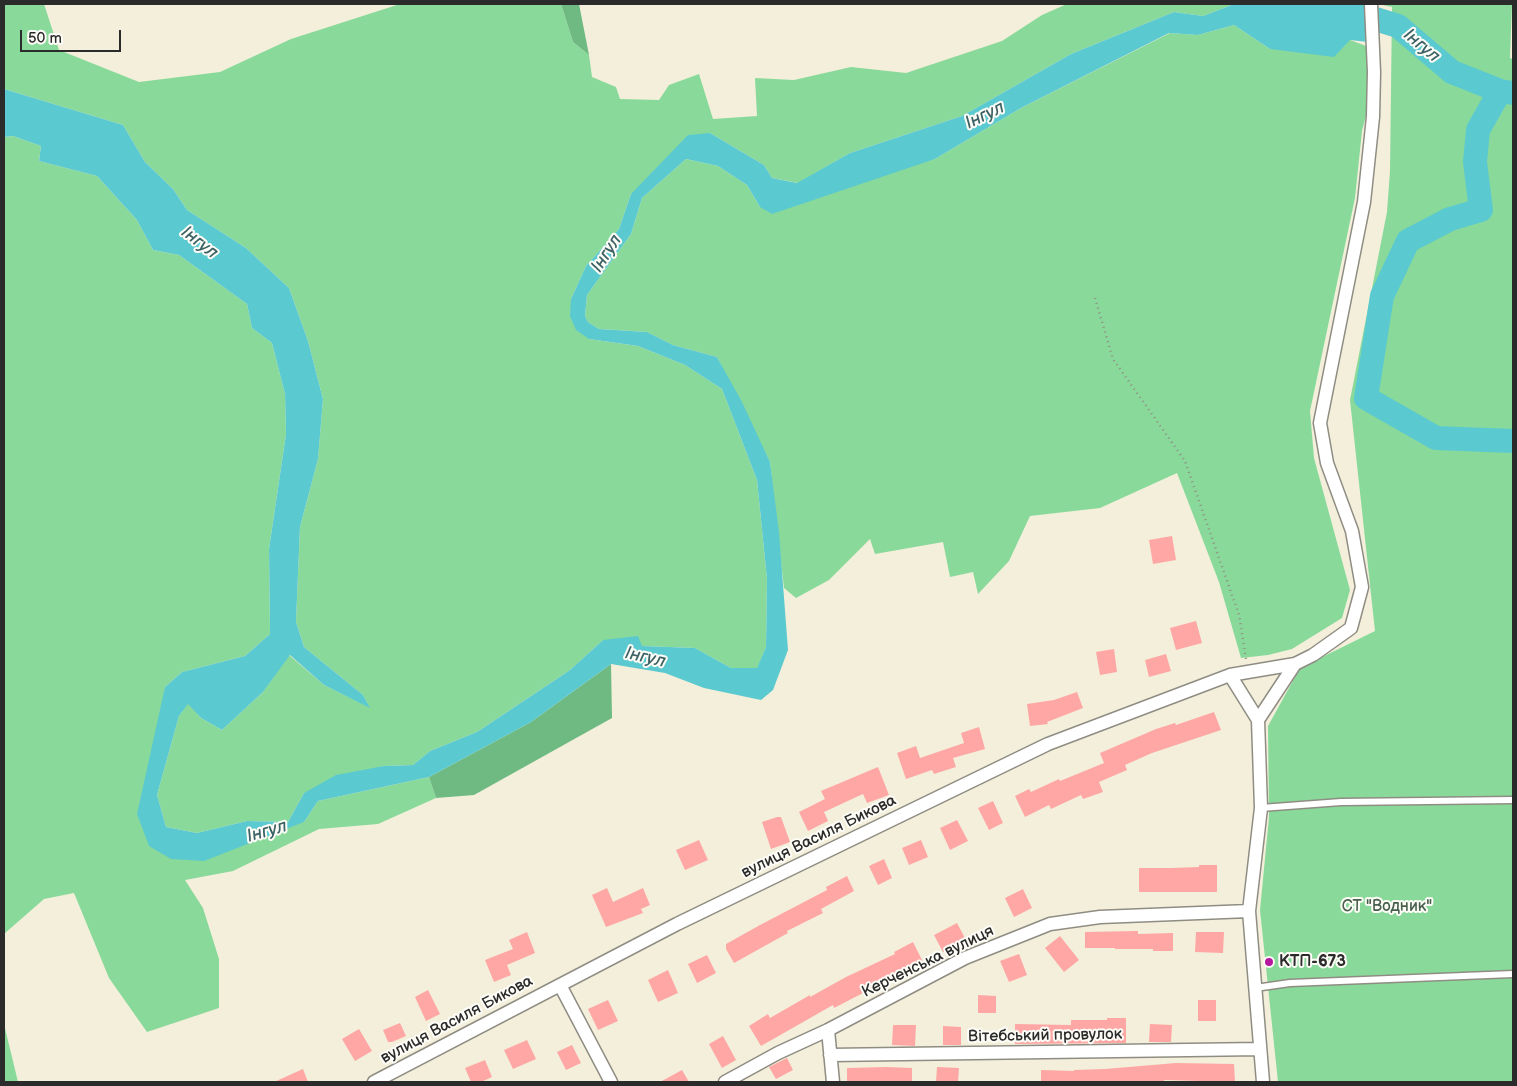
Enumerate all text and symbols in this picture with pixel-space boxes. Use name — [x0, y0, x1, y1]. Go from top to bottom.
scale bar — [22, 20, 124, 52]
water label: Інгул — [1398, 25, 1444, 67]
text: 50 m — [28, 29, 62, 48]
water label: Інгул — [962, 97, 1008, 135]
water label: Інгул — [176, 222, 222, 264]
water label: Інгул — [587, 231, 627, 277]
water label: Інгул — [623, 643, 667, 673]
street label: вулиця Василя Бикова — [739, 791, 899, 883]
water label: Інгул — [244, 816, 290, 848]
park label: СТ "Водник" — [1342, 897, 1432, 917]
street label: Керченська вулиця — [859, 922, 997, 1002]
place label: КТП-673 — [1279, 952, 1346, 972]
marker: КТП-673 — [1263, 956, 1275, 968]
street label: вулиця Василя Бикова — [378, 972, 536, 1068]
street label: Вітебський провулок — [968, 1025, 1122, 1047]

